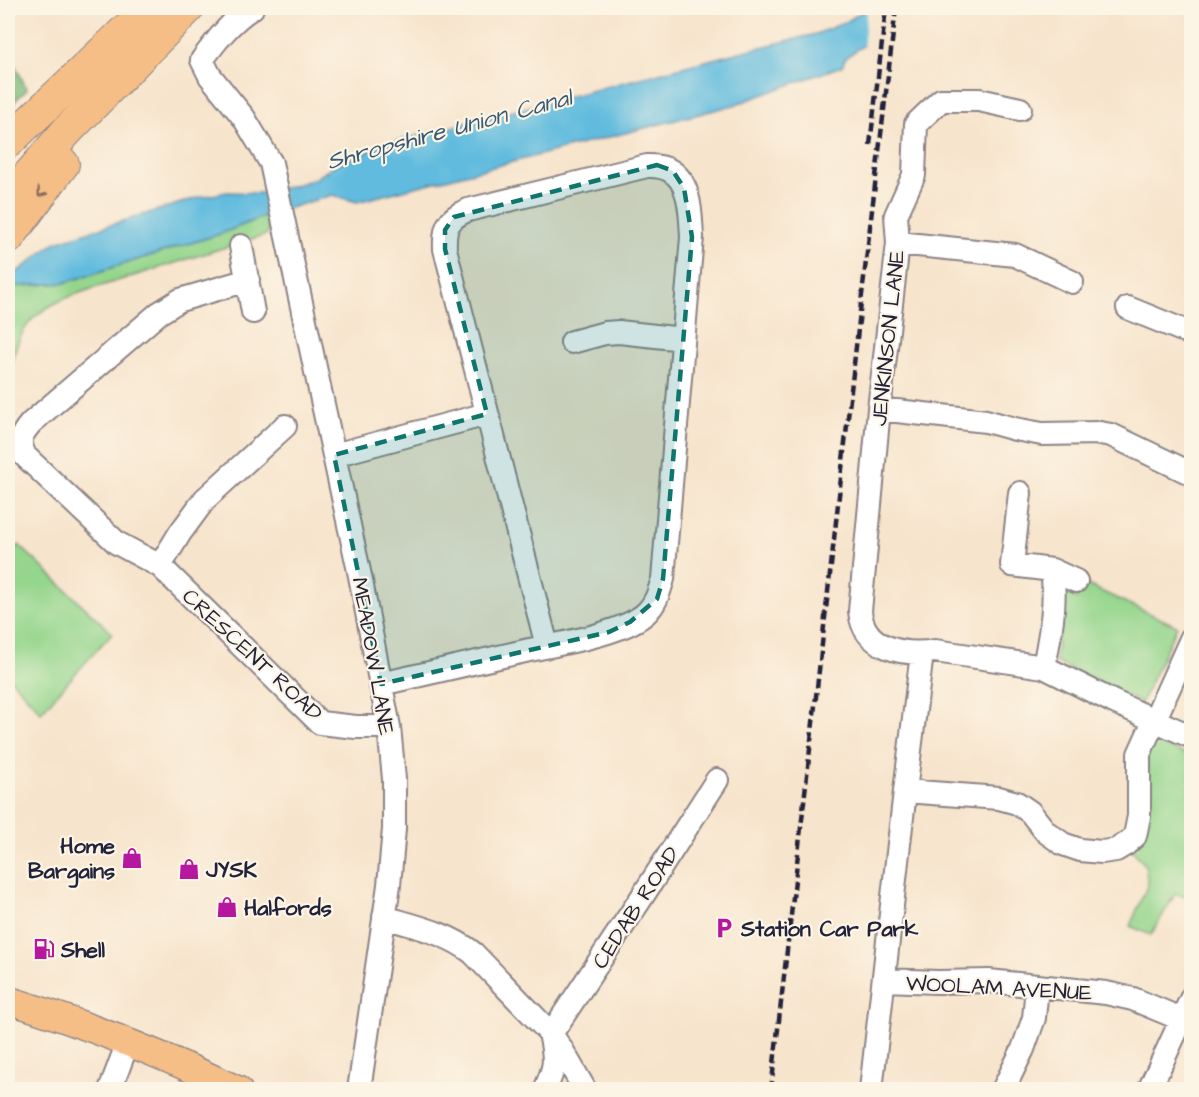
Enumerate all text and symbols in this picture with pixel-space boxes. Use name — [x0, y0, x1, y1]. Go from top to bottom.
water label: Shropshire Union Canal — [323, 80, 579, 179]
one-way arrow — [37, 187, 48, 198]
street label: JENKINSON LANE — [864, 249, 913, 428]
street label: MEADOW LANE — [343, 575, 402, 738]
street label: CRESCENT ROAD — [175, 582, 329, 729]
place label: Home Bargains — [28, 831, 115, 888]
street label: CEDAB ROAD — [585, 841, 687, 975]
shop icon: Home Bargains — [120, 846, 144, 870]
place label: JYSK — [205, 855, 258, 886]
shop icon: JYSK — [177, 857, 201, 881]
place label: Halfords — [244, 893, 332, 924]
shop icon: Halfords — [215, 895, 239, 919]
place label: Station Car Park — [740, 914, 919, 945]
parking icon: Station Car Park — [712, 916, 736, 940]
place label: Shell — [60, 935, 105, 966]
fuel station icon: Shell — [32, 937, 56, 961]
street label: WOOLAM AVENUE — [905, 968, 1093, 1009]

